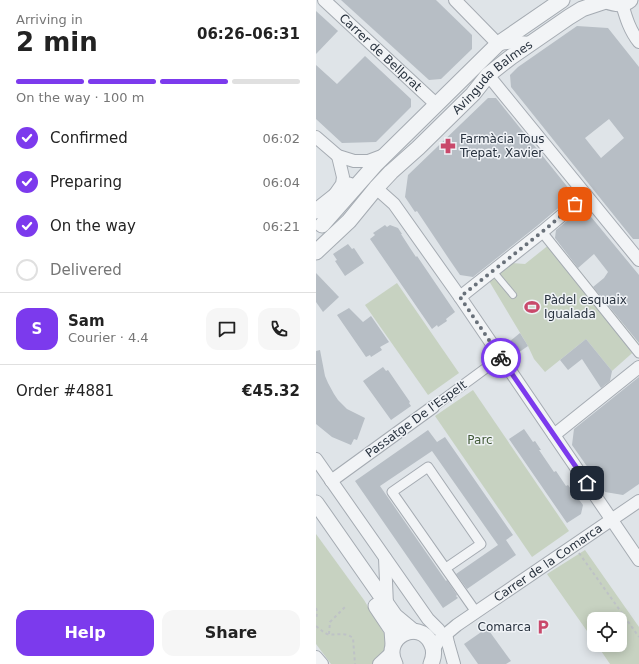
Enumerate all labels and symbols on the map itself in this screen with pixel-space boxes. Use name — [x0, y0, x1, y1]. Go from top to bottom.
street label: Carrer de Bellprat — [336, 11, 425, 94]
street label: Avinguda Balmes — [450, 37, 535, 117]
place label: Farmàcia Tous Trepat, Xavier — [459, 132, 545, 160]
pharmacy icon: Farmàcia Tous Trepat, Xavier — [439, 137, 457, 155]
pin — [558, 187, 592, 221]
place label: Pàdel esquaix Igualada — [544, 293, 627, 321]
sports icon: Pàdel esquaix Igualada — [523, 298, 541, 316]
courier — [481, 338, 521, 378]
street label: Passatge De l'Espelt — [363, 377, 469, 460]
park label: Parc — [467, 433, 493, 447]
pin — [570, 466, 604, 500]
street label: Carrer de la Comarca — [491, 521, 605, 605]
parking icon: Comarca — [534, 618, 552, 636]
place label: Comarca — [478, 620, 531, 634]

